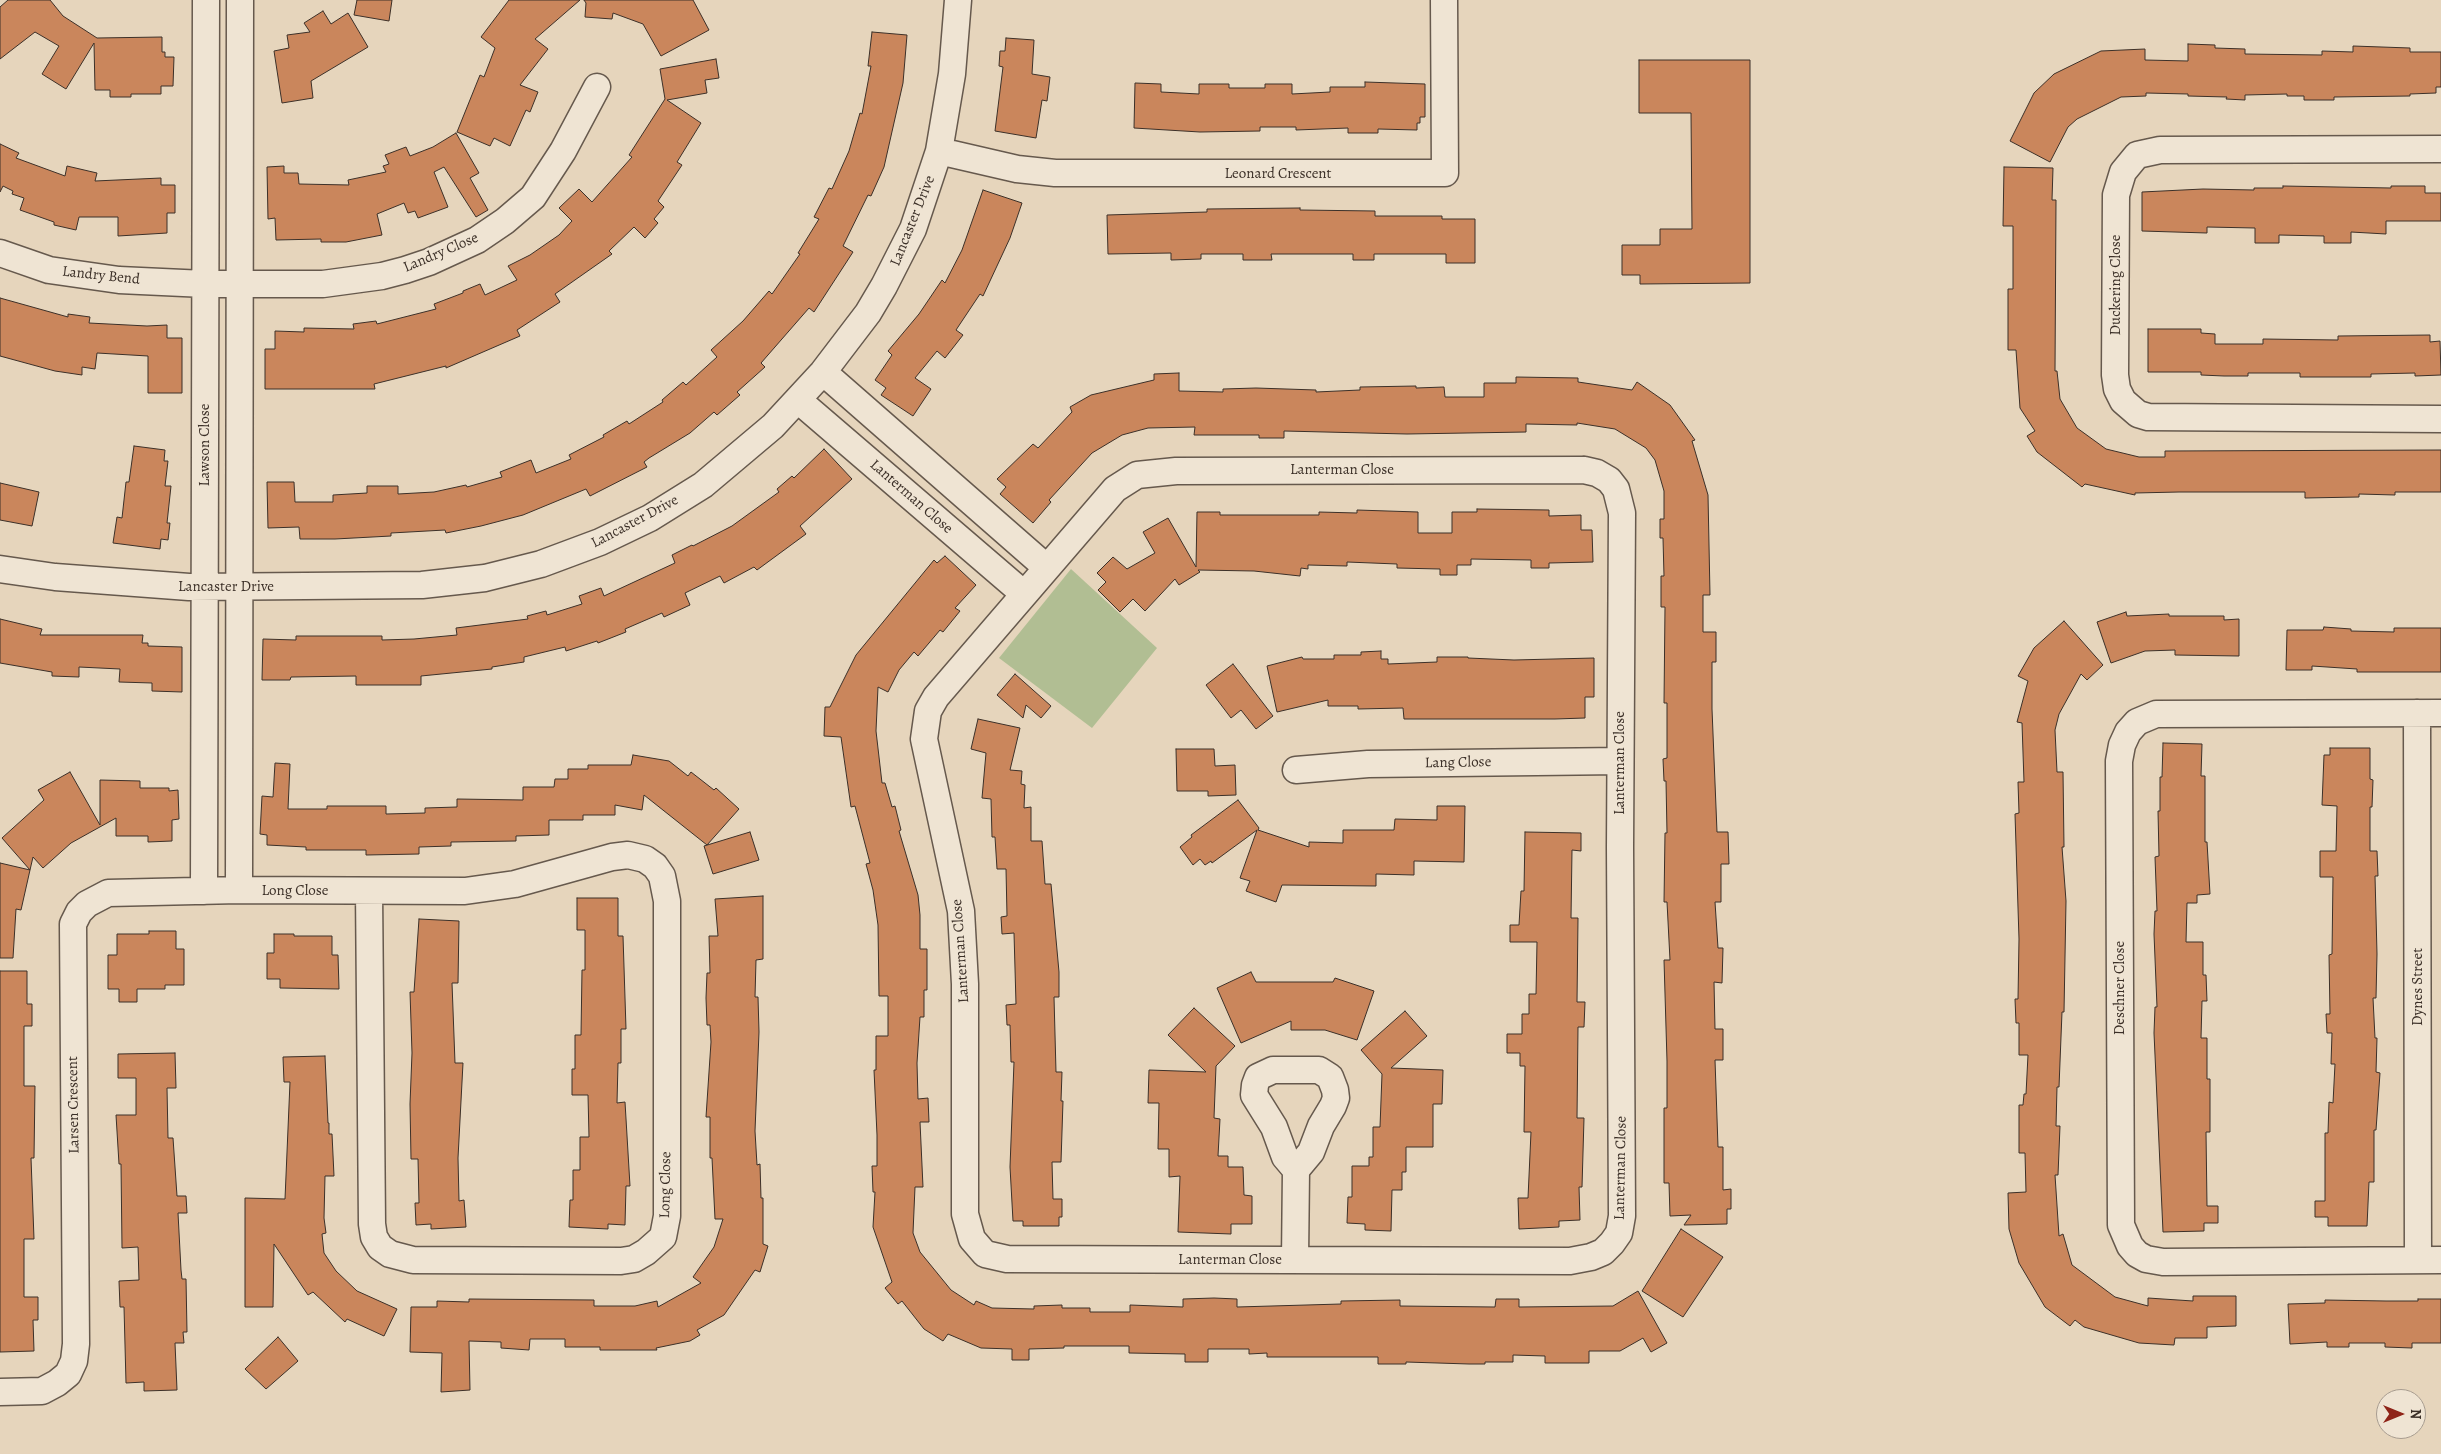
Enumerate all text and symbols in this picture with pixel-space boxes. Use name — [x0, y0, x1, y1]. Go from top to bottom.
street label: Leonard Crescent — [1224, 165, 1332, 183]
street label: Lancaster Drive — [887, 173, 939, 269]
street label: Landry Close — [401, 229, 481, 277]
street label: Duckering Close — [2107, 235, 2125, 335]
street label: Landry Bend — [61, 263, 141, 289]
street label: Lawson Close — [196, 404, 214, 486]
street label: Lanterman Close — [866, 456, 956, 538]
street label: Lanterman Close — [1290, 461, 1394, 479]
street label: Lancaster Drive — [588, 491, 682, 553]
street label: Lancaster Drive — [178, 578, 274, 596]
street label: Lanterman Close — [1611, 711, 1629, 815]
street label: Lang Close — [1425, 753, 1491, 773]
street label: Long Close — [261, 882, 329, 900]
street label: Lanterman Close — [948, 898, 974, 1004]
street label: Deschner Close — [2111, 941, 2129, 1035]
street label: Dynes Street — [2409, 948, 2427, 1026]
street label: Larsen Crescent — [64, 1056, 84, 1154]
street label: Lanterman Close — [1611, 1116, 1631, 1220]
street label: Long Close — [656, 1151, 676, 1219]
street label: Lanterman Close — [1178, 1251, 1282, 1269]
north arrow — [2376, 1389, 2426, 1439]
text: N — [2406, 1409, 2425, 1419]

